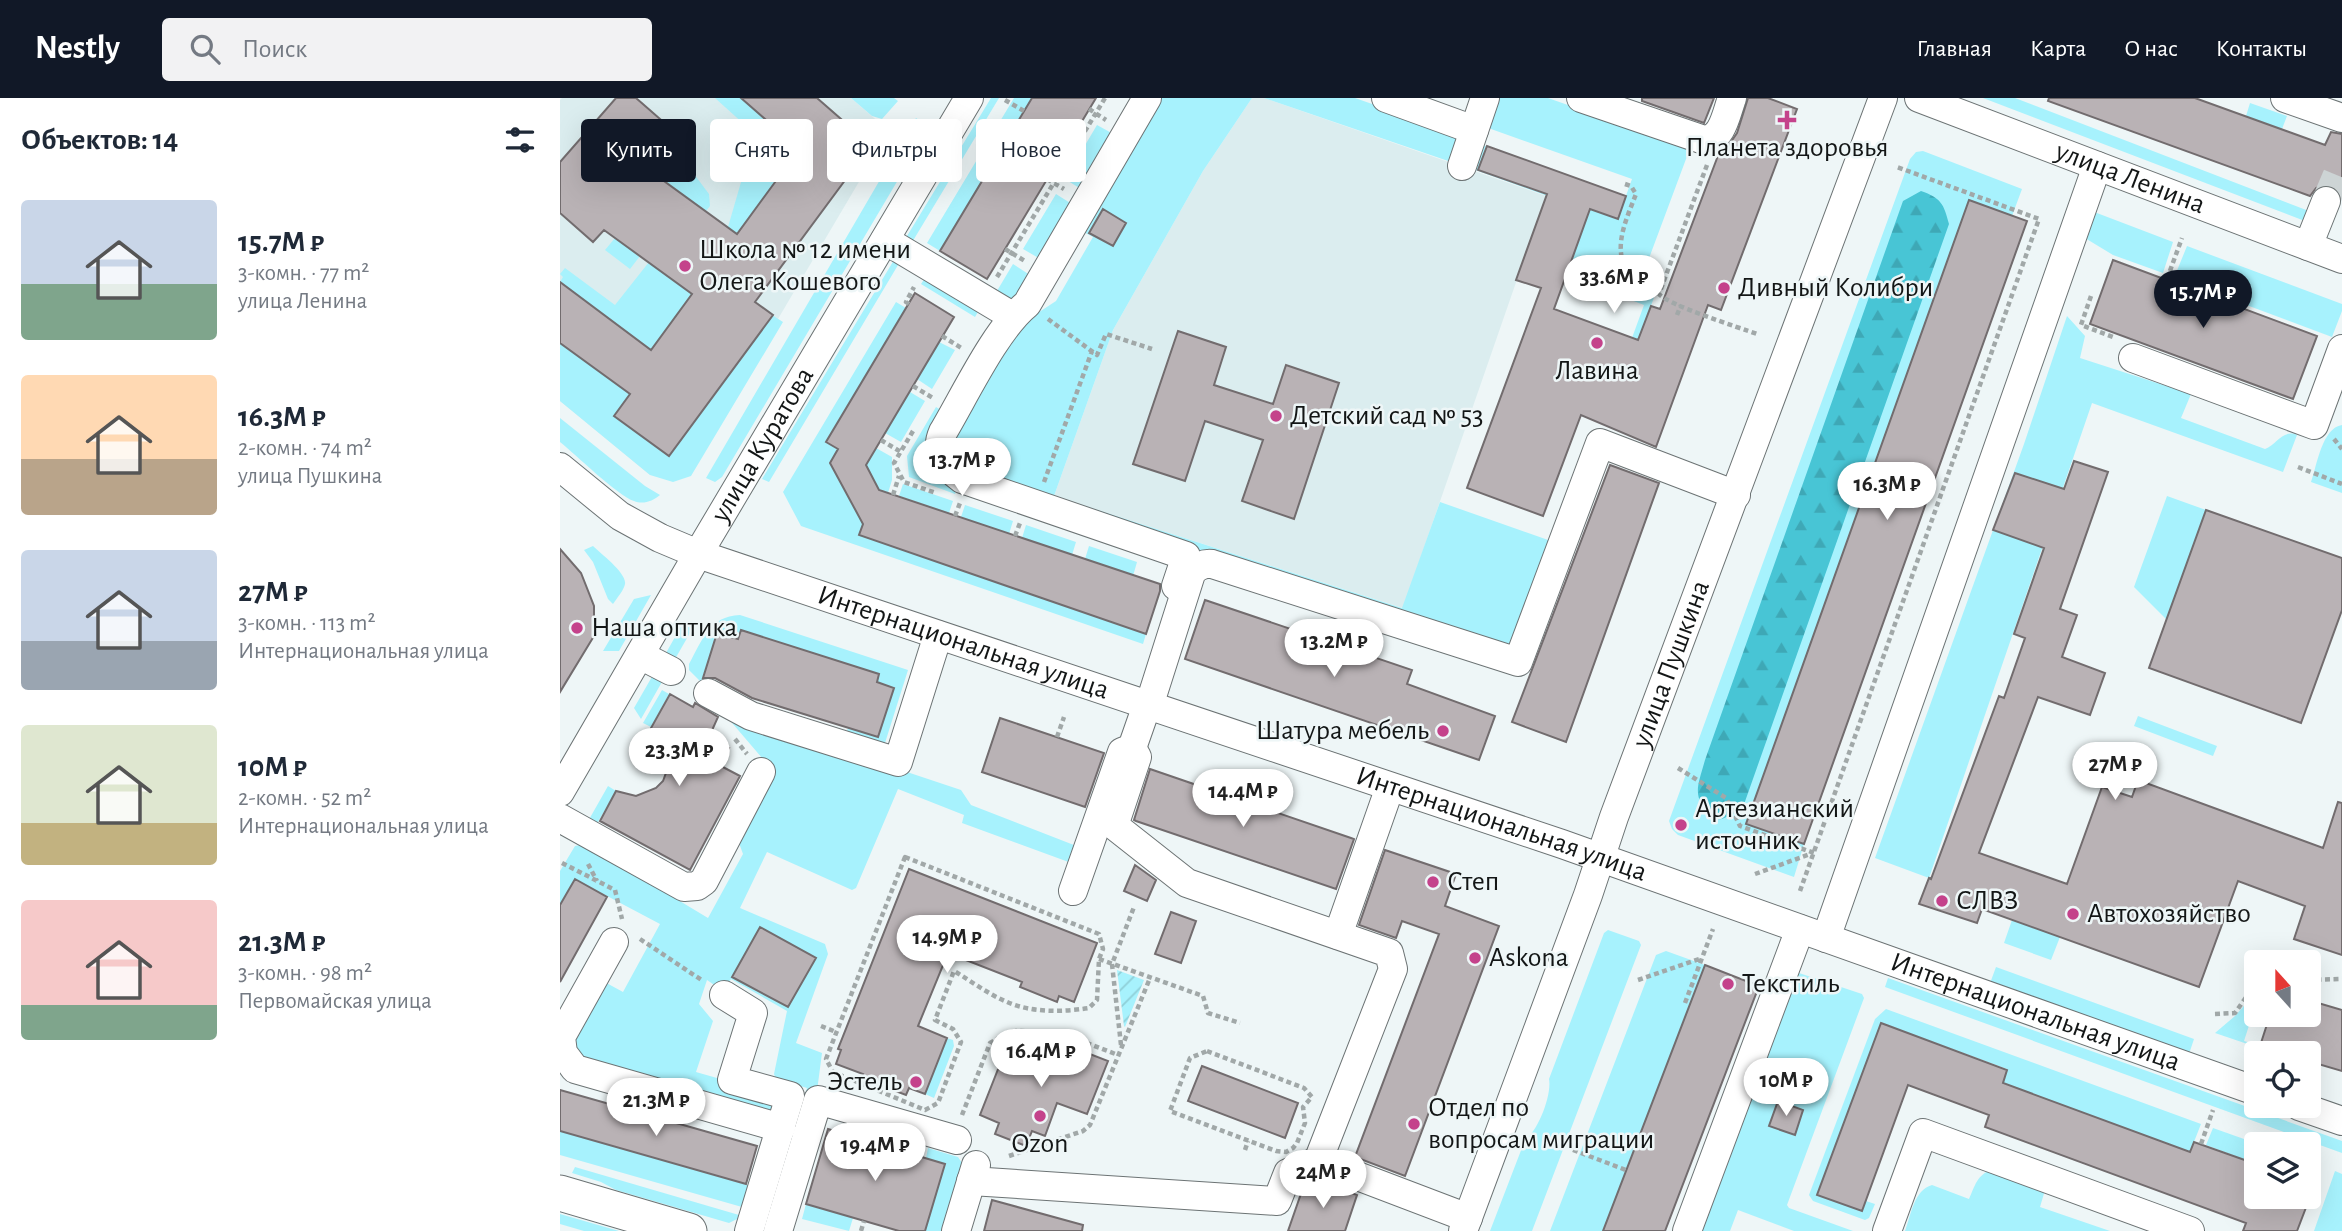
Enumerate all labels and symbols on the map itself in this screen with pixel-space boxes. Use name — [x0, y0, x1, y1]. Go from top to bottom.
marker: Планета здоровья — [1779, 112, 1795, 128]
place label: Планета здоровья — [1685, 134, 1889, 162]
street label: улица Ленина — [2051, 137, 2209, 220]
place label: Школа № 12 имени Олега Кошевого — [699, 236, 911, 296]
pin: 33.6M ₽ — [1549, 256, 1679, 315]
marker: Школа № 12 имени Олега Кошевого — [677, 258, 693, 274]
pin: 15.7M ₽ — [2138, 271, 2268, 330]
place label: Дивный Колибри — [1738, 274, 1933, 302]
marker: Дивный Колибри — [1716, 280, 1732, 296]
marker: Лавина — [1589, 335, 1605, 351]
place label: Лавина — [1555, 357, 1639, 385]
street label: улица Куратова — [706, 363, 820, 528]
place label: Детский сад № 53 — [1290, 402, 1484, 430]
marker: Детский сад № 53 — [1268, 408, 1284, 424]
pin: 13.7M ₽ — [897, 438, 1027, 498]
pin: 16.3M ₽ — [1822, 462, 1952, 522]
street label: улица Пушкина — [1627, 577, 1715, 752]
street label: Интернациональная улица — [814, 581, 1113, 705]
place label: Наша оптика — [591, 614, 738, 642]
marker: Наша оптика — [569, 620, 585, 636]
pin: 13.2M ₽ — [1269, 620, 1399, 679]
place label: Шатура мебель — [1256, 717, 1429, 745]
marker: Шатура мебель — [1435, 723, 1451, 739]
pin: 23.3M ₽ — [614, 728, 744, 788]
pin: 27M ₽ — [2066, 742, 2164, 802]
street label: Интернациональная улица — [1352, 762, 1651, 887]
pin: 14.4M ₽ — [1178, 770, 1308, 829]
place label: Артезианский источник — [1695, 795, 1854, 855]
marker: Артезианский источник — [1673, 817, 1689, 833]
place label: Степ — [1447, 868, 1499, 896]
marker: Степ — [1425, 874, 1441, 890]
place label: СЛВЗ — [1956, 887, 2019, 915]
marker: СЛВЗ — [1934, 893, 1950, 909]
place label: Автохозяйство — [2087, 900, 2251, 928]
marker: Автохозяйство — [2065, 906, 2081, 922]
pin: 14.9M ₽ — [882, 916, 1012, 975]
place label: Askona — [1489, 944, 1569, 972]
street label: Интернациональная улица — [1887, 948, 2184, 1077]
marker: Askona — [1467, 950, 1483, 966]
north arrow — [2244, 950, 2320, 1027]
place label: Текстиль — [1742, 970, 1840, 998]
marker: Текстиль — [1720, 976, 1736, 992]
pin: 16.4M ₽ — [976, 1030, 1106, 1089]
pin: 10M ₽ — [1737, 1058, 1835, 1118]
place label: Эстель — [827, 1068, 902, 1096]
marker: Эстель — [908, 1074, 924, 1090]
pin: 21.3M ₽ — [591, 1079, 721, 1138]
place label: Отдел по вопросам миграции — [1428, 1094, 1654, 1154]
marker: Ozon — [1032, 1108, 1048, 1124]
marker: Отдел по вопросам миграции — [1406, 1116, 1422, 1132]
pin: 19.4M ₽ — [810, 1124, 940, 1183]
place label: Ozon — [1012, 1130, 1068, 1158]
pin: 24M ₽ — [1274, 1150, 1372, 1210]

